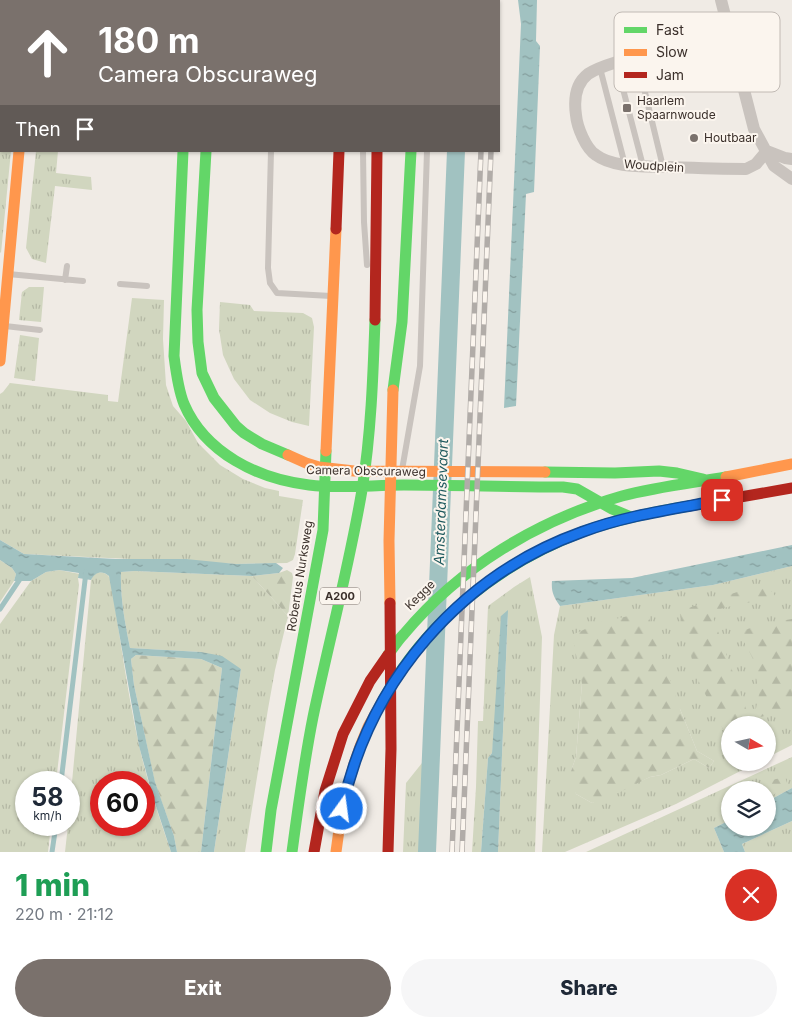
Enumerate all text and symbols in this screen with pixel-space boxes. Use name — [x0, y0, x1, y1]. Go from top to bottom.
legend — [614, 12, 780, 92]
text: 180 m — [98, 19, 200, 61]
icon: ahead — [15, 20, 80, 85]
text: Fast — [656, 21, 684, 38]
text: Slow — [656, 43, 688, 60]
text: Camera Obscuraweg — [98, 61, 317, 87]
text: Jam — [656, 66, 684, 83]
place label: Haarlem Spaarnwoude — [637, 93, 716, 122]
marker: Haarlem Spaarnwoude — [621, 102, 633, 114]
icon: arrive — [71, 115, 99, 143]
text: Then — [15, 118, 61, 141]
place label: Houtbaar — [704, 130, 757, 145]
marker: Houtbaar — [688, 132, 700, 144]
street label: Woudplein — [624, 156, 685, 175]
water label: Amsterdamsevaart — [430, 438, 451, 566]
street label: Camera Obscuraweg — [306, 462, 426, 479]
pin — [701, 479, 743, 521]
icon: arrive — [708, 486, 736, 514]
street label: Robertus Nurksweg — [283, 519, 316, 633]
street label: Kegge — [402, 577, 438, 613]
road number: A200 — [320, 588, 360, 604]
north arrow — [721, 716, 776, 771]
map controls — [721, 716, 776, 836]
speed limit sign: 60 — [90, 771, 155, 836]
button: layers — [721, 781, 776, 836]
text: 58 — [31, 782, 64, 812]
position arrow — [315, 782, 367, 834]
text: km/h — [33, 808, 62, 823]
text: 1 min — [15, 867, 90, 903]
button: close — [725, 869, 777, 921]
text: 220 m · 21:12 — [15, 904, 114, 924]
button: Exit — [15, 959, 391, 1017]
button: Share — [401, 959, 777, 1017]

